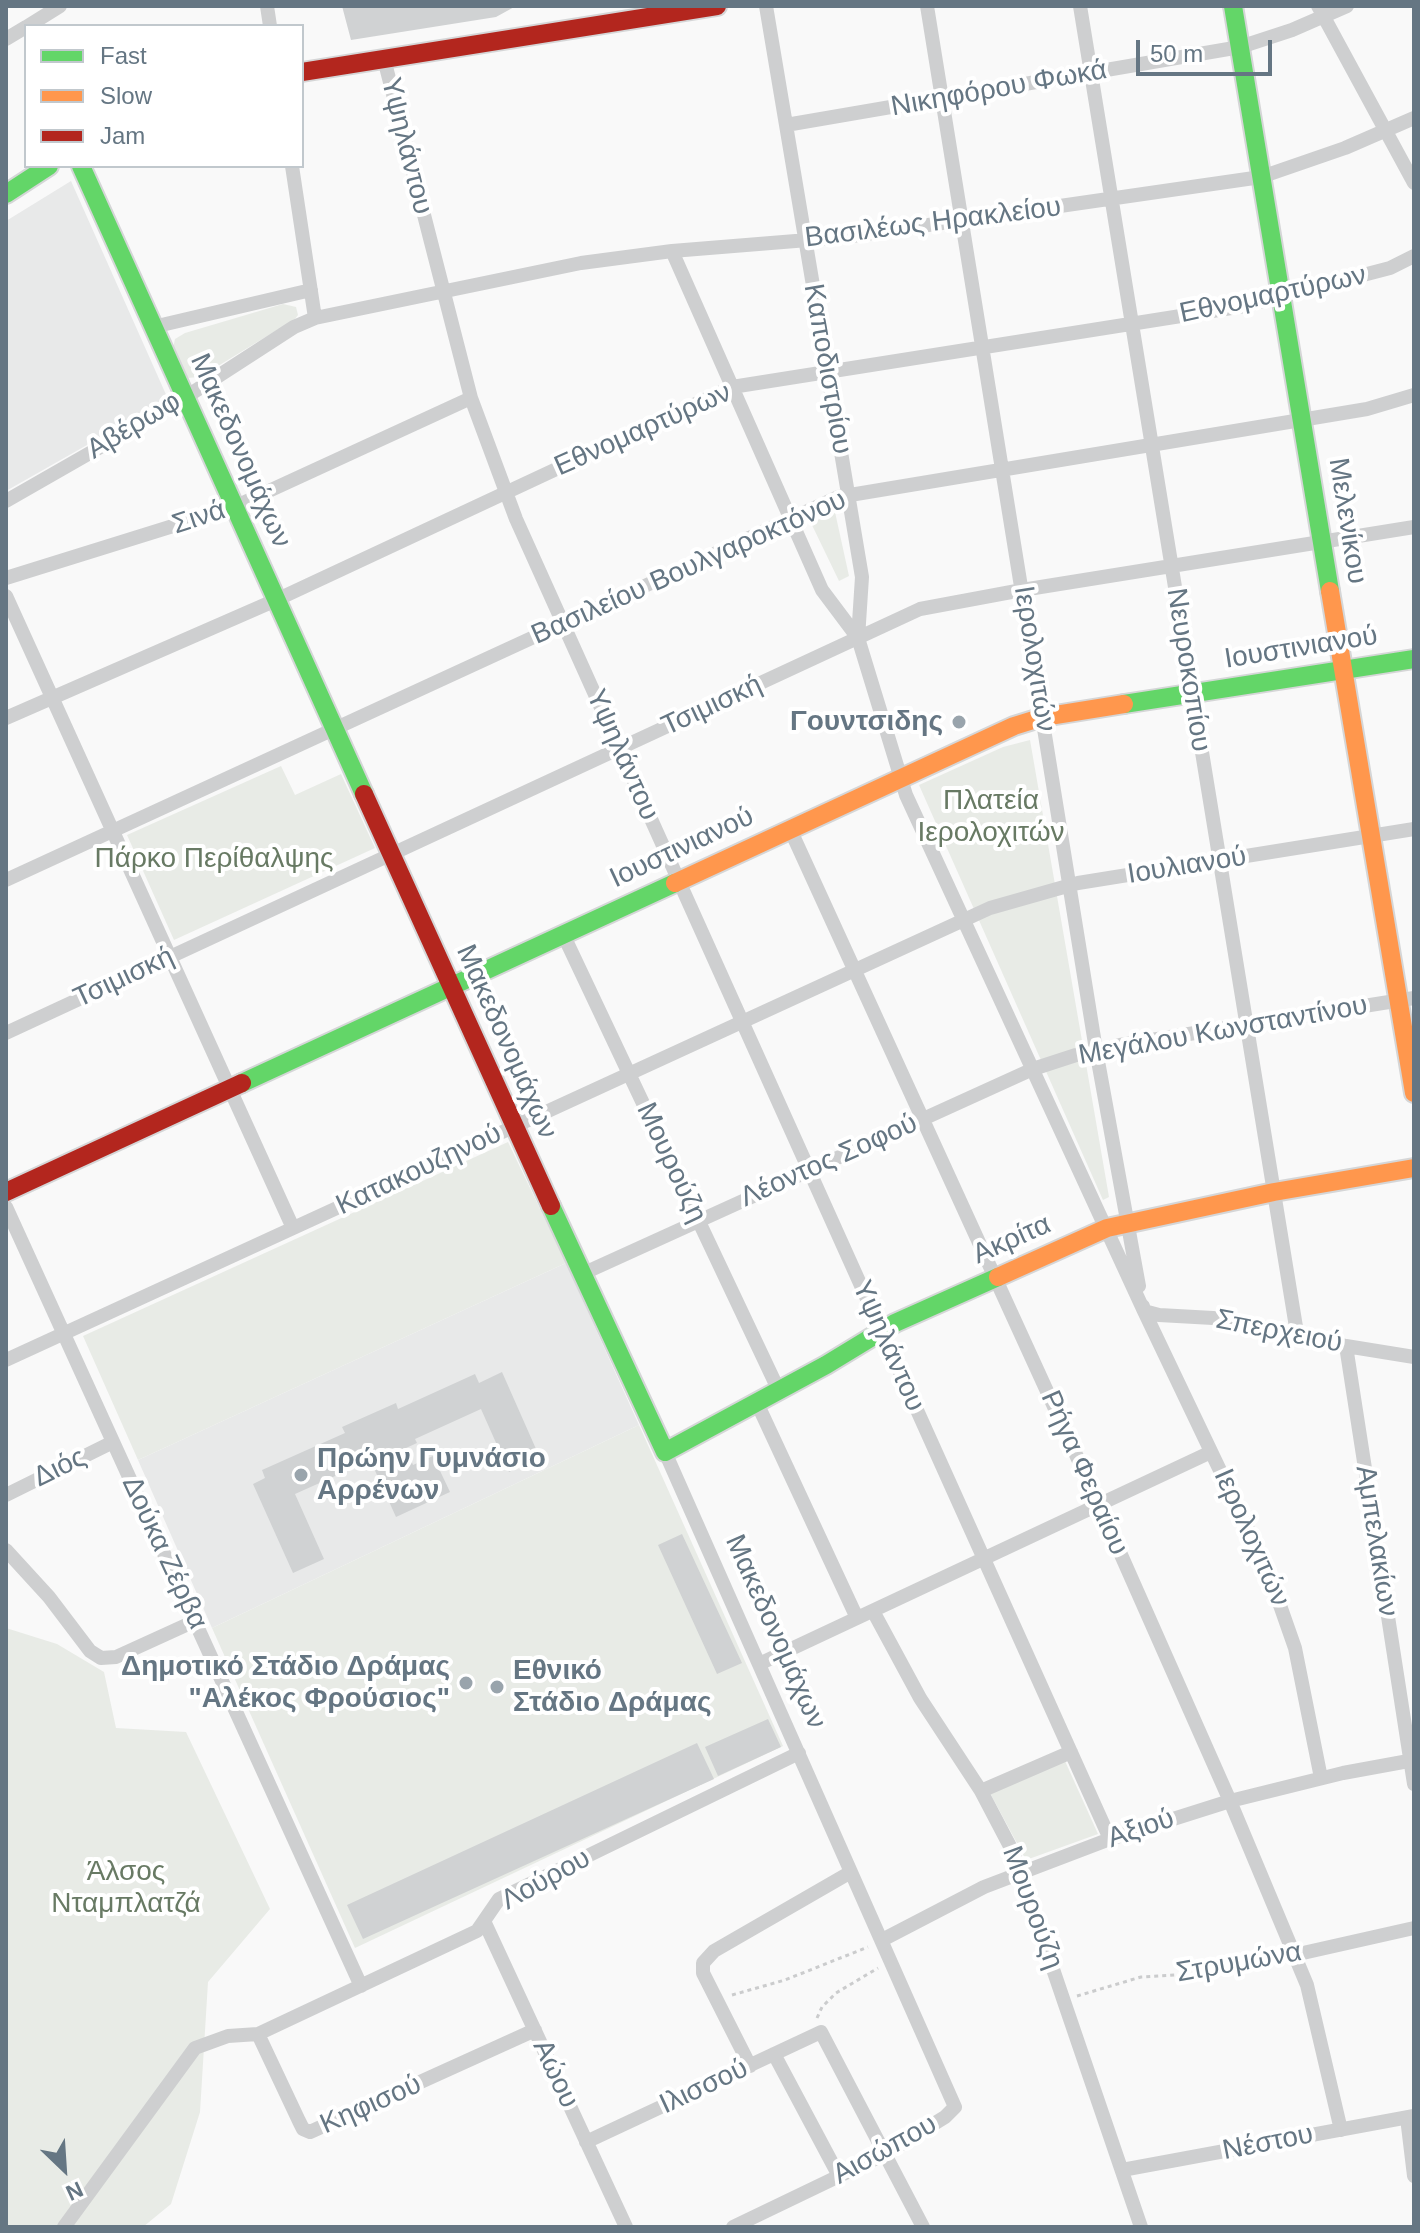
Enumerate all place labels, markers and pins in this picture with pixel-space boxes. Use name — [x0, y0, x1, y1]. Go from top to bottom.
place label: Γουντσιδης — [790, 705, 943, 739]
marker: Γουντσιδης — [950, 713, 968, 731]
place label: Πρώην Γυμνάσιο Αρρένων — [317, 1442, 546, 1508]
marker: Πρώην Γυμνάσιο Αρρένων — [292, 1466, 310, 1484]
place label: Δημοτικό Στάδιο Δράμας "Αλέκος Φρούσιος" — [121, 1650, 450, 1716]
place label: Εθνικό Στάδιο Δράμας — [513, 1654, 711, 1720]
marker: Δημοτικό Στάδιο Δράμας "Αλέκος Φρούσιος" — [457, 1674, 475, 1692]
marker: Εθνικό Στάδιο Δράμας — [488, 1678, 506, 1696]

